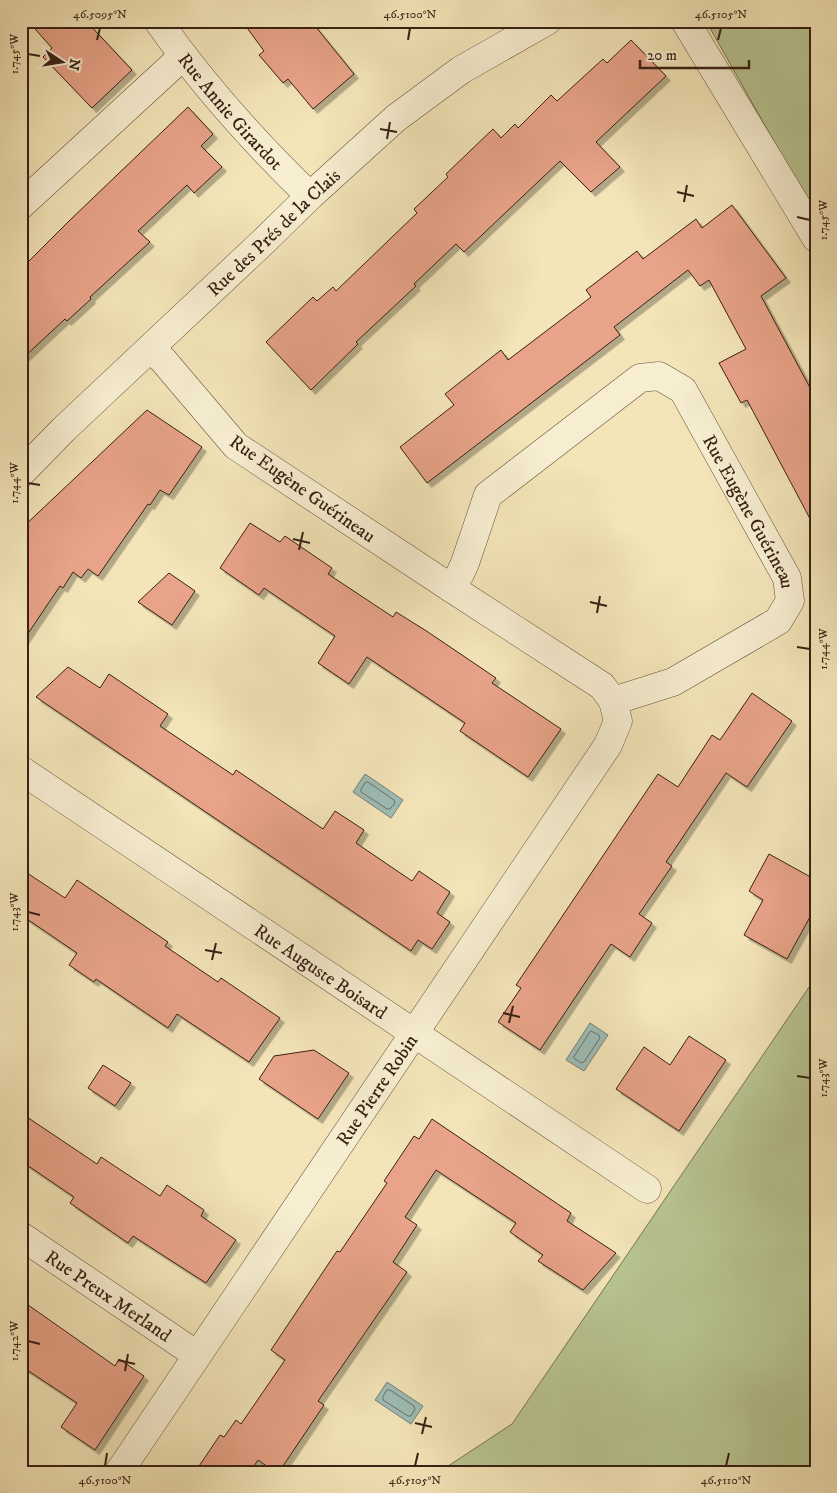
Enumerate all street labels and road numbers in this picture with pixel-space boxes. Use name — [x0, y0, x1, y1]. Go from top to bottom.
street label: Rue Annie Girardot — [173, 49, 287, 175]
street label: Rue des Prés de la Clais — [203, 164, 346, 302]
street label: Rue Eugène Guérineau — [225, 430, 379, 548]
street label: Rue Eugène Guérineau — [697, 431, 798, 590]
street label: Rue Auguste Boisard — [249, 919, 391, 1025]
street label: Rue Pierre Robin — [332, 1030, 423, 1150]
street label: Rue Preux Merland — [40, 1246, 176, 1348]

